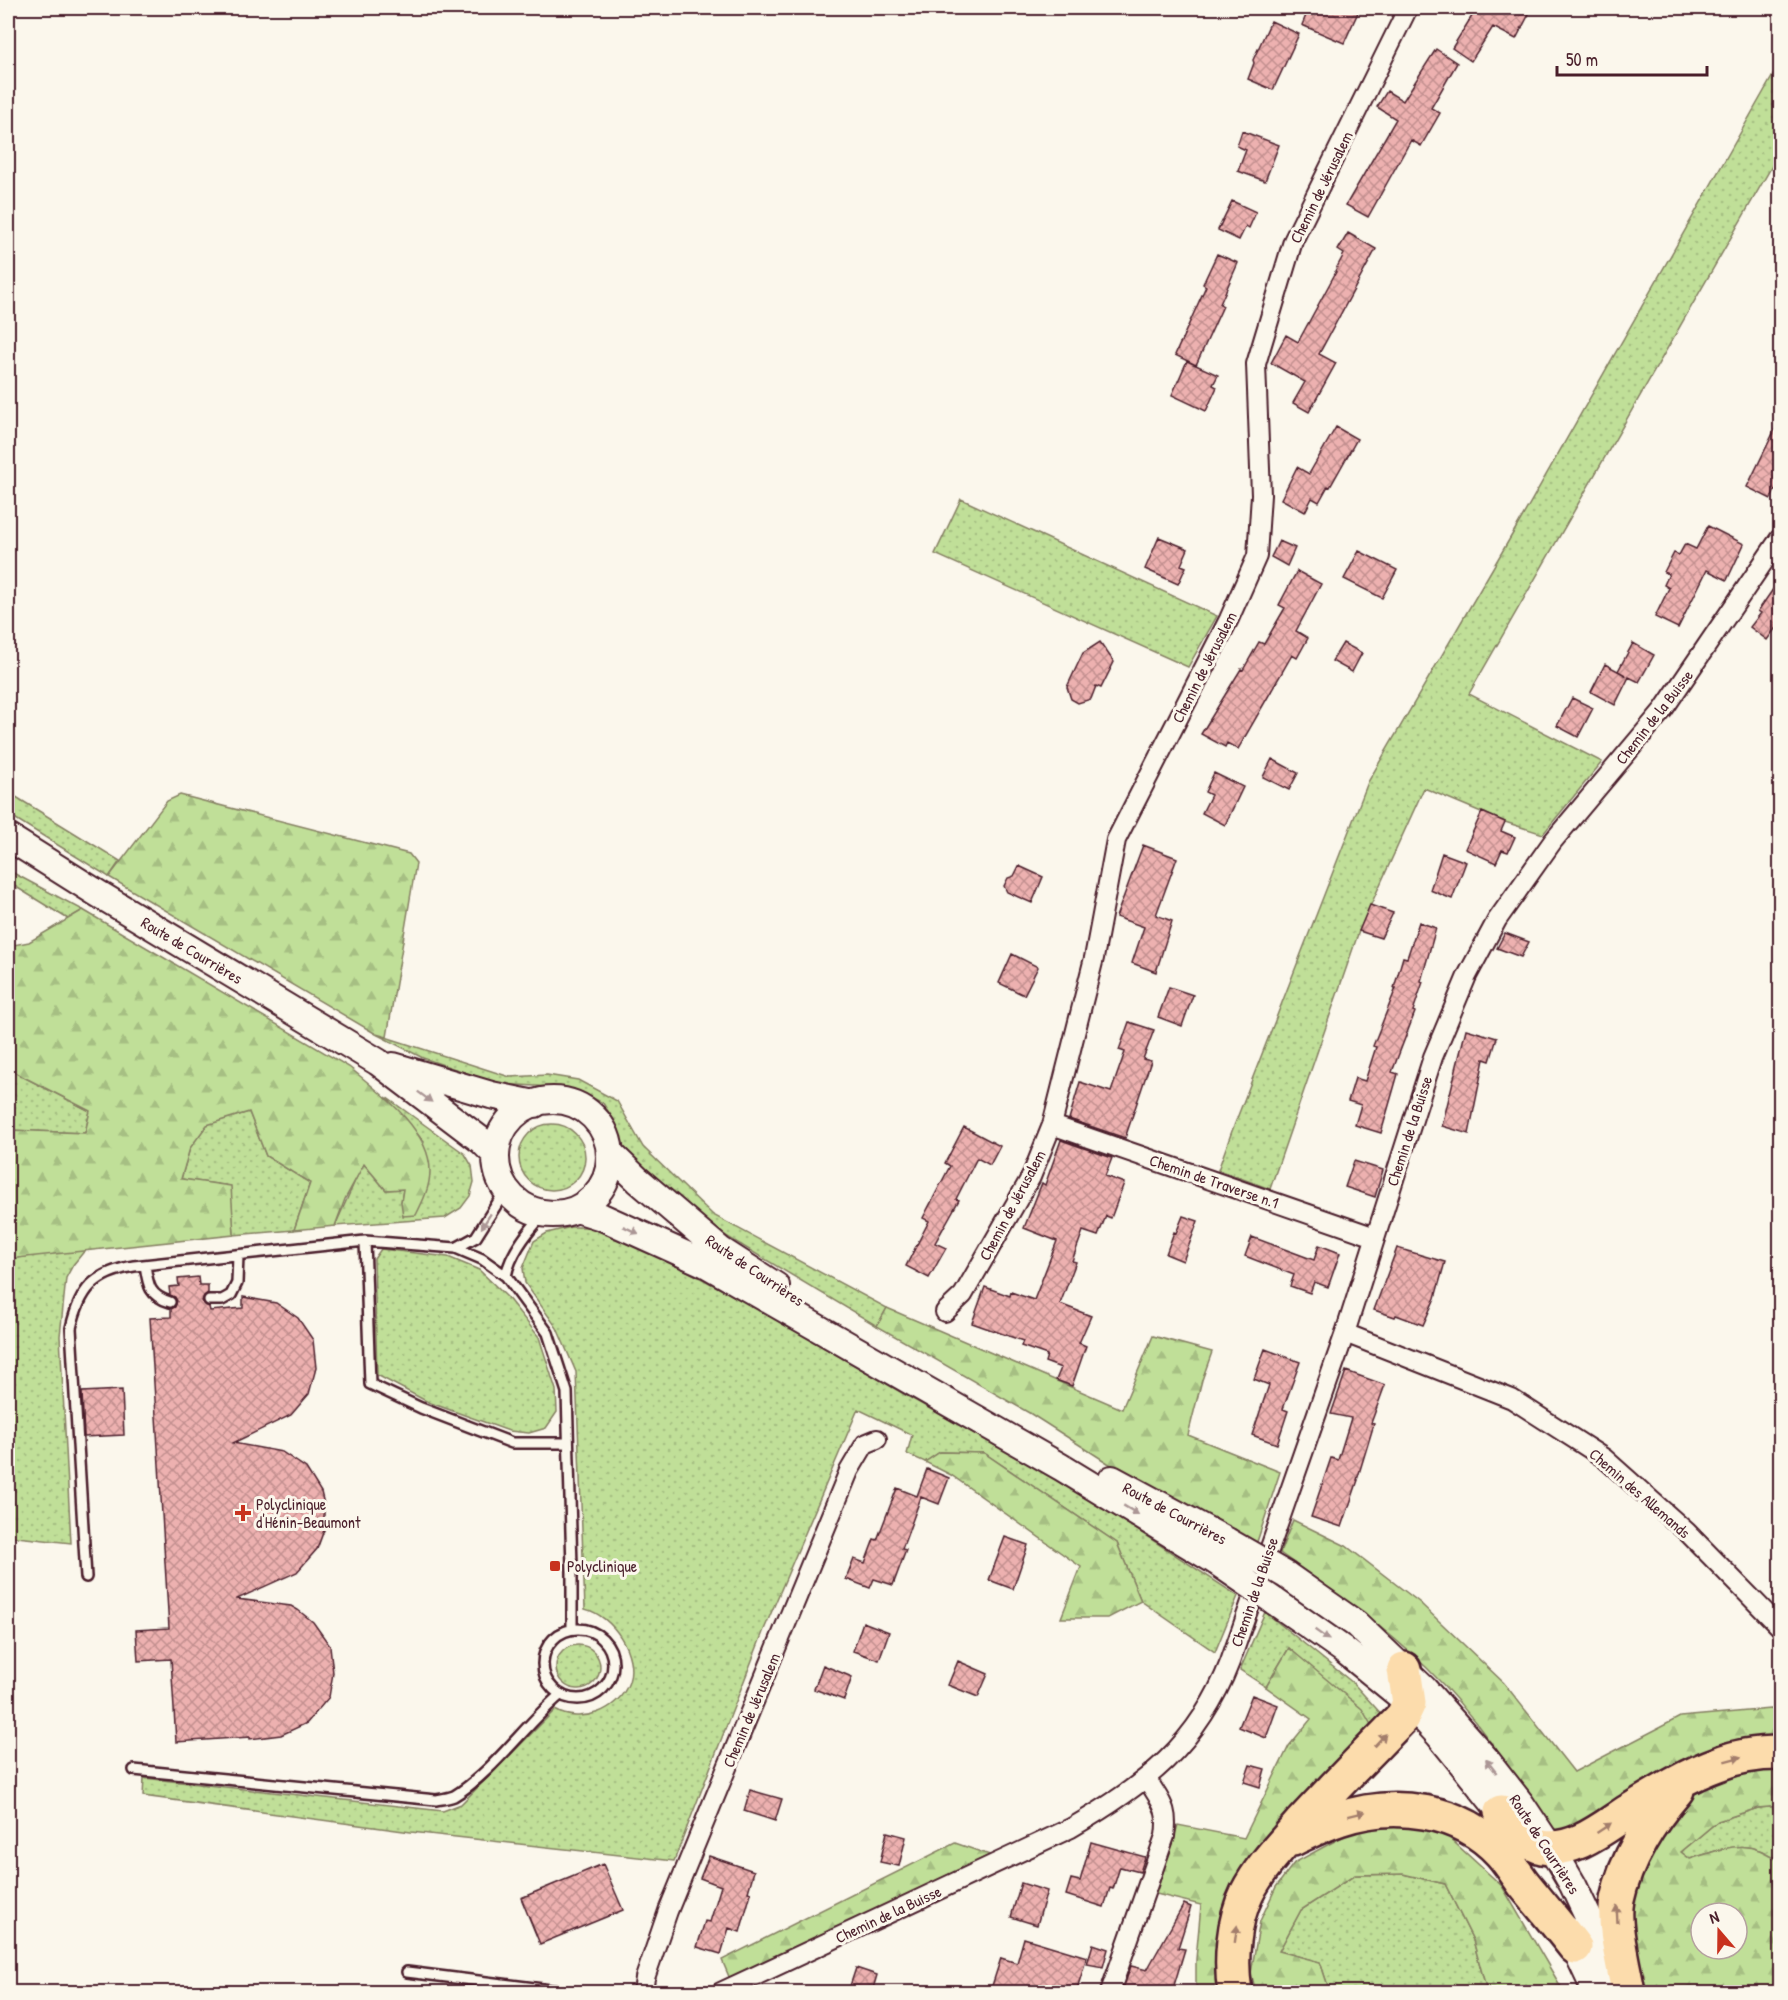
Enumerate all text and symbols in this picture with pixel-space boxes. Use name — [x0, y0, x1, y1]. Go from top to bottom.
scale bar — [1557, 39, 1707, 77]
text: 50 m — [1566, 47, 1598, 72]
street label: Chemin de Jérusalem — [1284, 127, 1358, 247]
street label: Chemin de Jérusalem — [1166, 607, 1242, 726]
street label: Chemin de la Buisse — [1610, 665, 1698, 769]
street label: Route de Courrières — [137, 911, 247, 989]
street label: Chemin de la Buisse — [1381, 1073, 1437, 1189]
one-way arrow — [417, 1091, 432, 1103]
street label: Chemin de Jérusalem — [974, 1146, 1050, 1264]
street label: Chemin de Traverse n.1 — [1147, 1149, 1282, 1213]
one-way arrow — [481, 1213, 492, 1229]
one-way arrow — [623, 1226, 640, 1235]
street label: Route de Courrières — [701, 1229, 809, 1311]
street label: Chemin des Allemands — [1585, 1443, 1695, 1543]
street label: Route de Courrières — [1119, 1476, 1231, 1550]
place label: Polyclinique d'Hénin-Beaumont — [256, 1493, 361, 1533]
marker: Polyclinique d'Hénin-Beaumont — [234, 1504, 252, 1522]
one-way arrow — [1123, 1505, 1140, 1515]
street label: Chemin de la Buisse — [1225, 1534, 1283, 1650]
place label: Polyclinique — [567, 1555, 638, 1577]
marker: Polyclinique — [548, 1559, 562, 1573]
one-way arrow — [1314, 1629, 1330, 1641]
street label: Chemin de Jérusalem — [717, 1649, 785, 1771]
one-way arrow — [1373, 1733, 1387, 1747]
one-way arrow — [1724, 1754, 1742, 1764]
one-way arrow — [1486, 1758, 1498, 1773]
street label: Route de Courrières — [1505, 1790, 1585, 1898]
one-way arrow — [1348, 1809, 1366, 1818]
one-way arrow — [1595, 1822, 1611, 1834]
street label: Chemin de la Buisse — [831, 1880, 945, 1948]
north arrow — [1689, 1901, 1749, 1961]
one-way arrow — [1613, 1904, 1622, 1923]
text: N — [1706, 1905, 1722, 1929]
one-way arrow — [1231, 1925, 1240, 1944]

